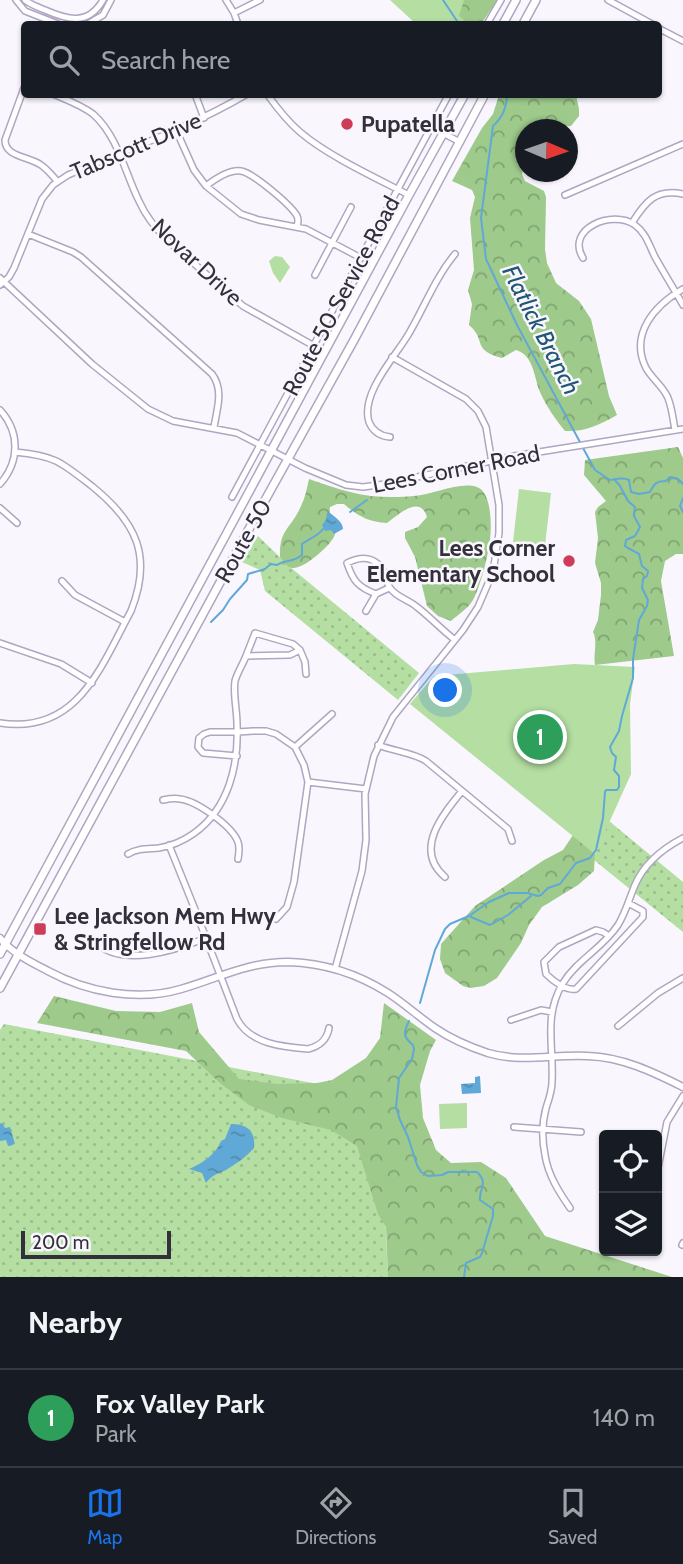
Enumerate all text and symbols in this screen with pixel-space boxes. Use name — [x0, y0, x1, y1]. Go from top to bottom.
search box — [21, 21, 662, 98]
icon: search — [45, 41, 83, 79]
text: Search here — [101, 44, 230, 76]
street label: Tabscott Drive — [66, 106, 206, 186]
place label: Pupatella — [361, 110, 456, 138]
marker: Pupatella — [339, 116, 355, 132]
north arrow — [515, 119, 578, 182]
street label: Route 50 Service Road — [276, 191, 406, 401]
street label: Novar Drive — [146, 213, 249, 311]
water label: Flatlick Branch — [496, 260, 586, 399]
street label: Lees Corner Road — [370, 439, 542, 499]
street label: Route 50 — [209, 494, 277, 588]
place label: Lees Corner Elementary School — [367, 534, 555, 588]
marker: Lees Corner Elementary School — [561, 553, 577, 569]
your location — [428, 673, 462, 707]
pin: 1 — [517, 711, 563, 763]
place label: Lee Jackson Mem Hwy & Stringfellow Rd — [54, 902, 276, 956]
marker: Lee Jackson Mem Hwy & Stringfellow Rd — [32, 921, 48, 937]
map controls — [599, 1130, 662, 1256]
button: locate — [599, 1130, 662, 1193]
button: layers — [599, 1193, 662, 1256]
scale bar — [21, 1228, 172, 1260]
text: 200 m — [32, 1231, 89, 1254]
text: Nearby — [28, 1304, 122, 1341]
text: Fox Valley Park — [95, 1388, 265, 1420]
text: 1 — [47, 1404, 55, 1432]
text: 140 m — [593, 1404, 655, 1432]
text: Park — [95, 1420, 136, 1448]
tab: Map — [86, 1484, 124, 1549]
tab: Directions — [295, 1484, 376, 1549]
tab: Saved — [548, 1484, 597, 1549]

